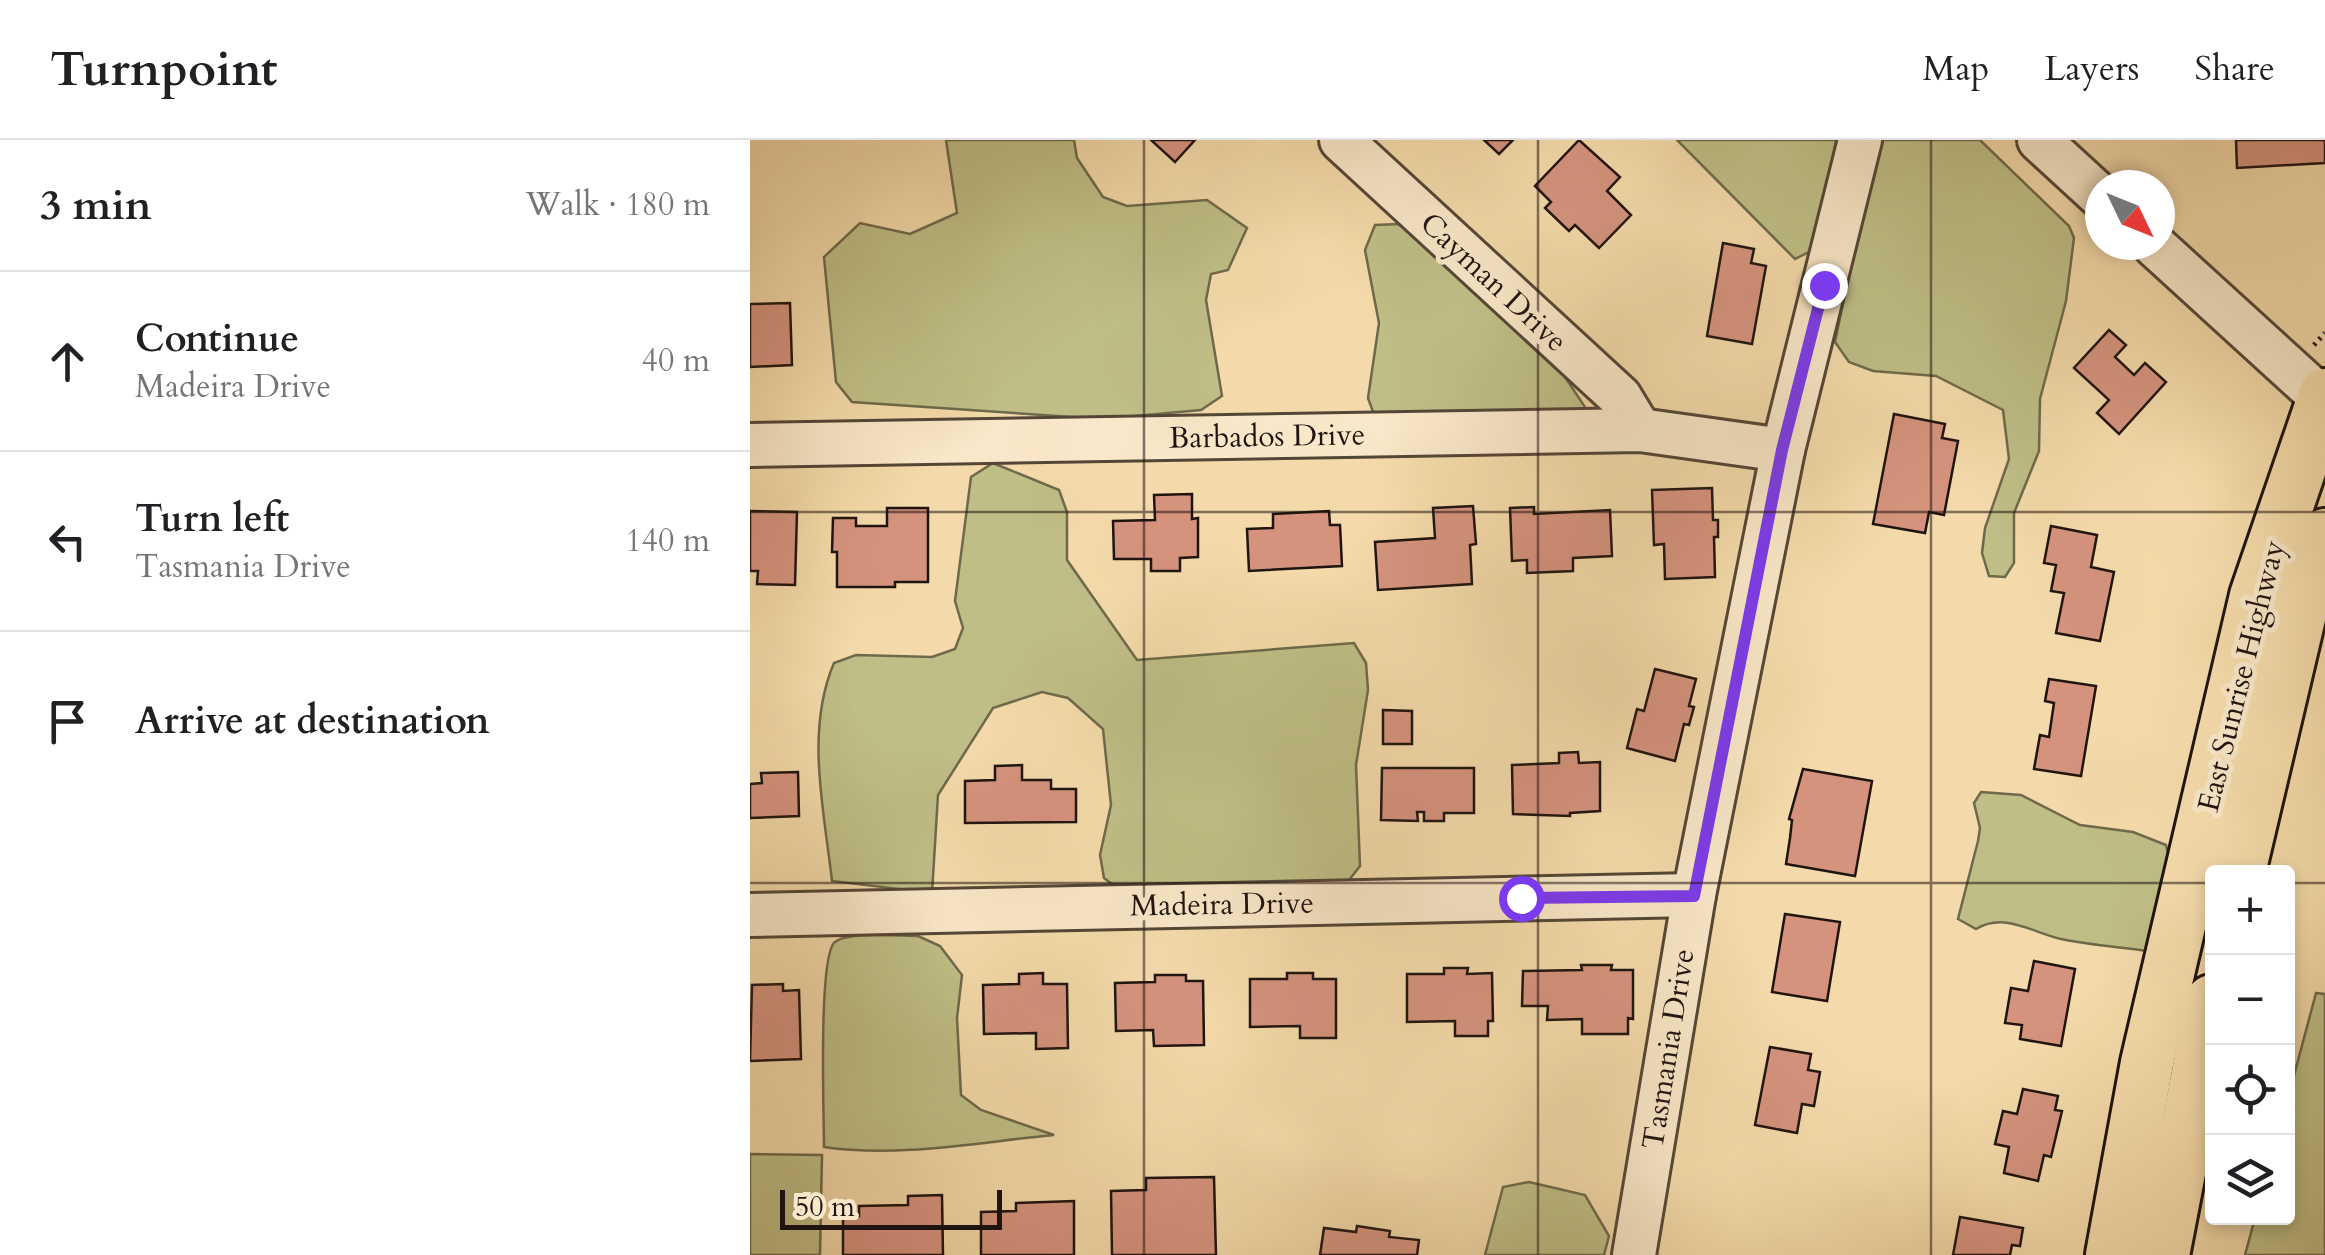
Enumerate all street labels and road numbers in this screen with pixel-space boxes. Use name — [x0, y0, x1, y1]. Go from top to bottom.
street label: Cayman Drive — [1411, 203, 1576, 361]
street label: Barbados Drive — [1169, 414, 1365, 459]
street label: East Sunrise Highway — [2188, 536, 2295, 816]
street label: Madeira Drive — [1130, 882, 1314, 927]
street label: Tasmania Drive — [1632, 946, 1705, 1152]

